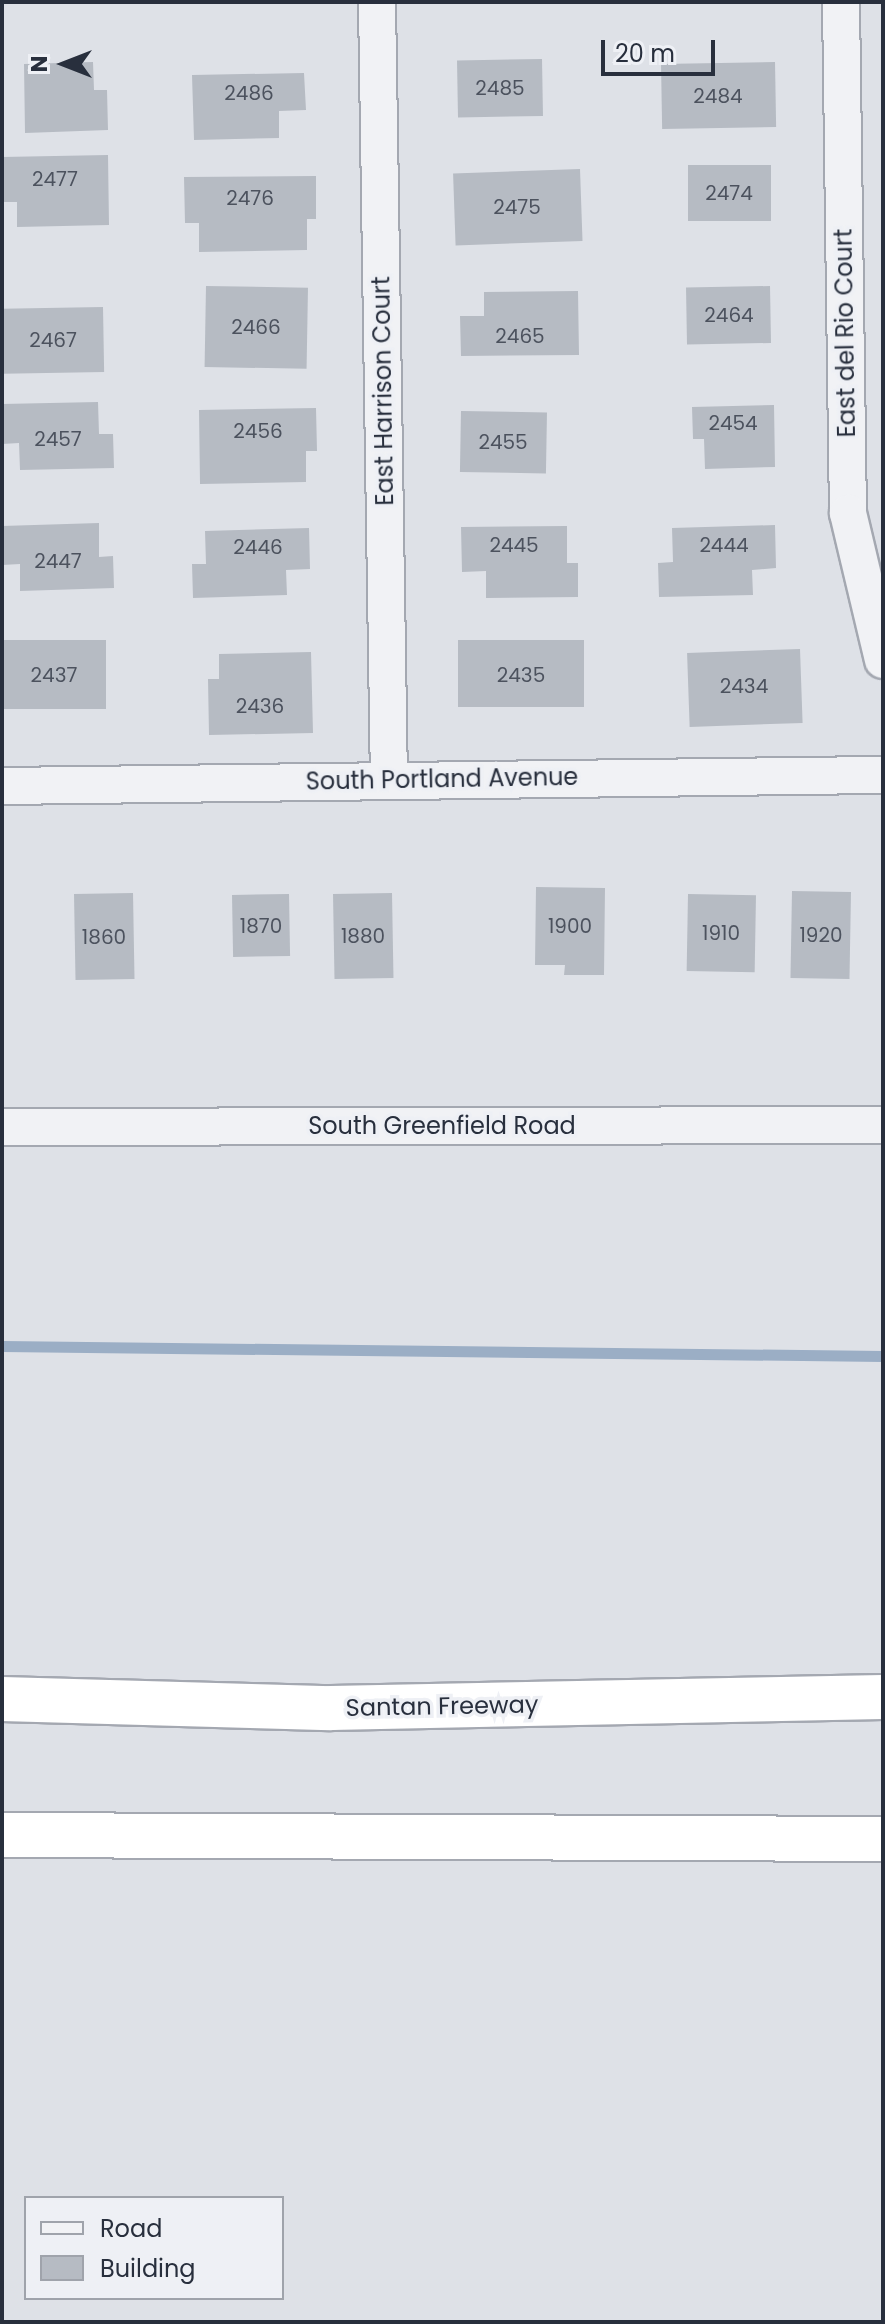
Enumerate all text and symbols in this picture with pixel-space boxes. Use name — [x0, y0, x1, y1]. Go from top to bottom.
north arrow — [24, 24, 104, 104]
scale bar — [605, 24, 719, 74]
text: 20 m — [615, 37, 675, 70]
text: N — [24, 56, 55, 72]
house number: 2485 — [475, 76, 525, 100]
house number: 2486 — [224, 81, 274, 105]
house number: 2484 — [693, 84, 743, 108]
house number: 2477 — [32, 167, 78, 191]
house number: 2474 — [705, 181, 753, 205]
house number: 2476 — [226, 186, 274, 210]
house number: 2475 — [493, 195, 541, 219]
street label: East del Rio Court — [829, 228, 861, 438]
street label: East Harrison Court — [367, 276, 399, 506]
house number: 2464 — [704, 303, 754, 327]
house number: 2466 — [231, 315, 281, 339]
house number: 2465 — [495, 324, 545, 348]
house number: 2467 — [29, 328, 77, 352]
house number: 2454 — [708, 411, 758, 435]
house number: 2456 — [233, 419, 283, 443]
house number: 2457 — [34, 427, 82, 451]
house number: 2455 — [478, 430, 528, 454]
house number: 2445 — [489, 533, 539, 557]
house number: 2444 — [699, 533, 749, 557]
house number: 2446 — [233, 535, 283, 559]
house number: 2447 — [34, 549, 82, 573]
house number: 2437 — [31, 663, 77, 687]
house number: 2435 — [497, 663, 545, 687]
house number: 2434 — [720, 674, 768, 698]
house number: 2436 — [236, 694, 284, 718]
street label: South Portland Avenue — [306, 762, 578, 796]
house number: 1870 — [240, 914, 282, 938]
house number: 1900 — [548, 914, 592, 938]
house number: 1910 — [702, 921, 740, 945]
house number: 1920 — [799, 923, 843, 947]
house number: 1880 — [341, 924, 385, 948]
house number: 1860 — [82, 925, 126, 949]
street label: South Greenfield Road — [308, 1112, 576, 1140]
street label: Santan Freeway — [345, 1690, 539, 1722]
legend — [24, 2196, 284, 2300]
text: Road — [100, 2212, 162, 2245]
text: Building — [100, 2252, 196, 2285]

